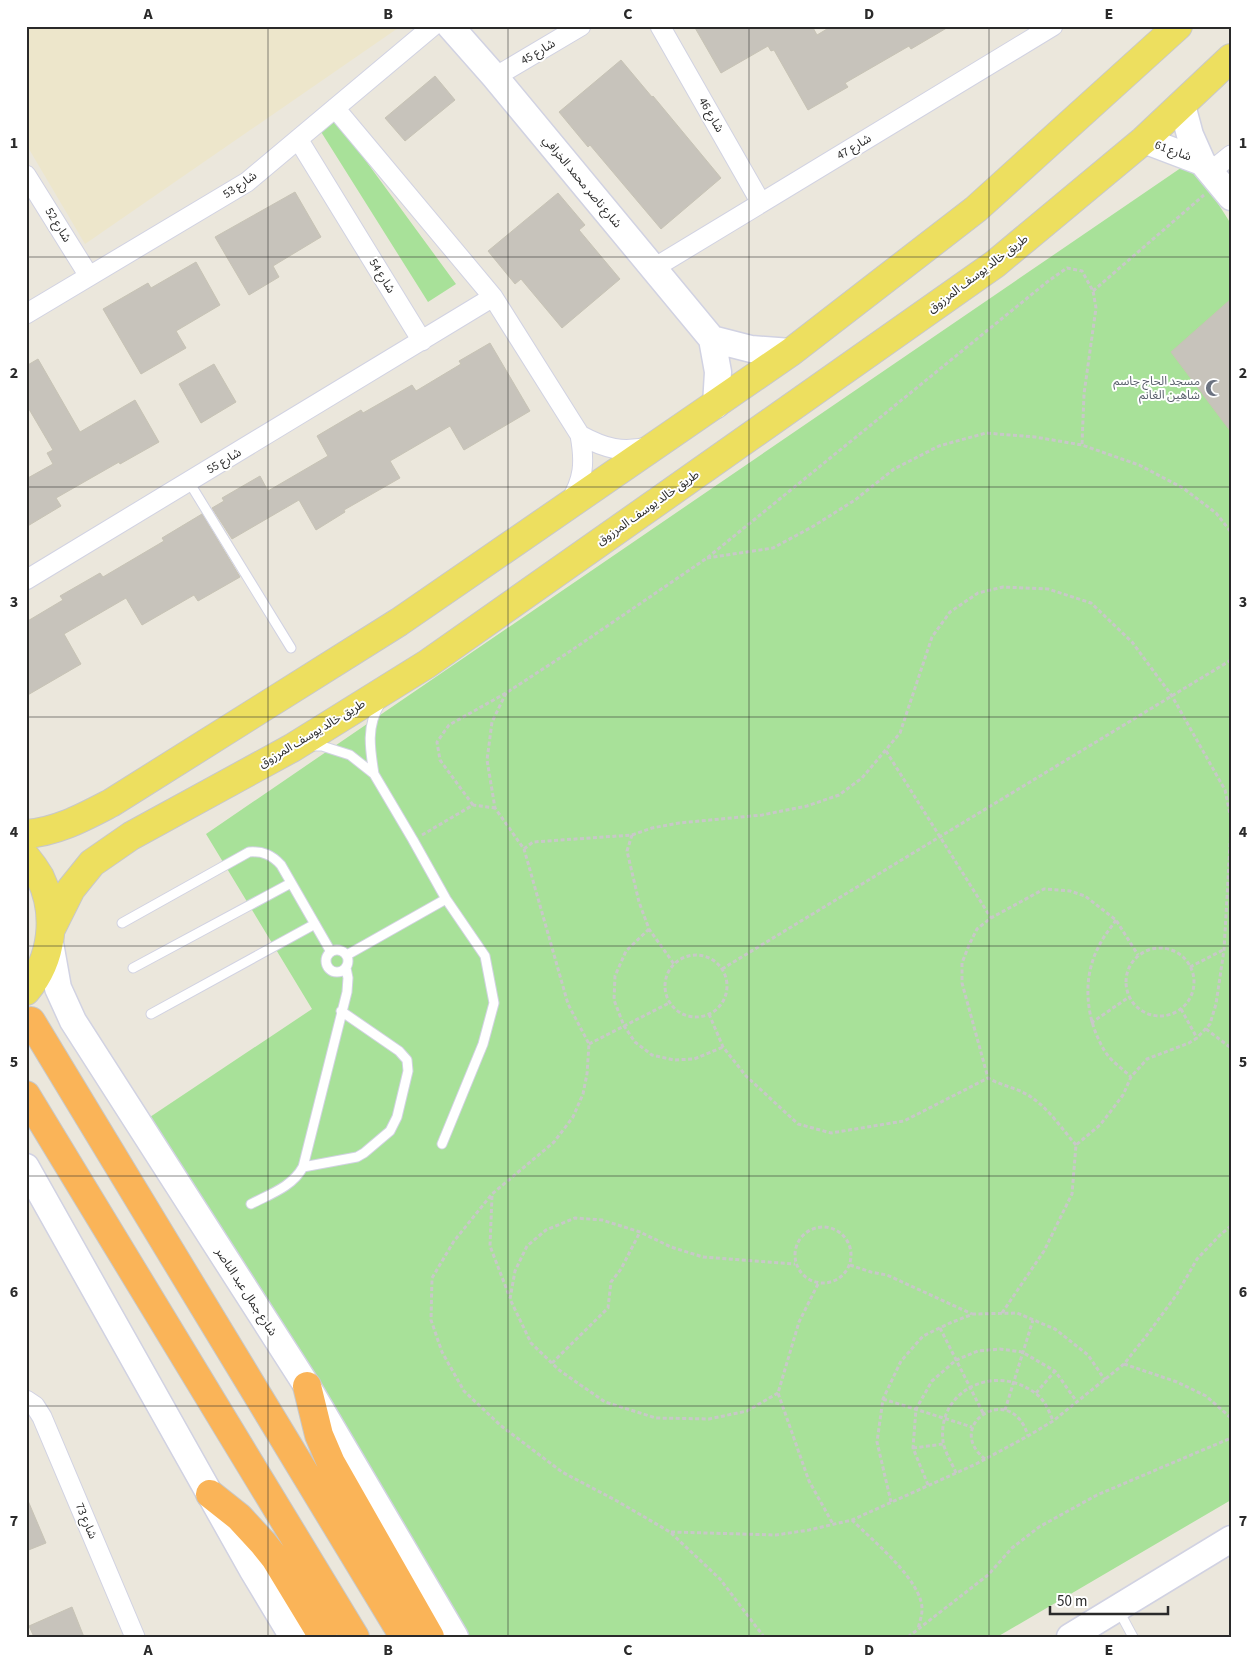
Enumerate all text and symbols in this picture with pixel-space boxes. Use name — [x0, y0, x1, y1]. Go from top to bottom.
text: A — [142, 3, 153, 25]
text: B — [383, 3, 393, 25]
text: C — [623, 3, 633, 25]
text: D — [864, 3, 874, 25]
text: E — [1105, 3, 1113, 25]
street label: شارع 45 — [517, 35, 559, 69]
street label: شارع 46 — [694, 94, 728, 136]
street label: شارع 47 — [833, 130, 875, 164]
text: 1 — [10, 132, 18, 154]
street label: شارع ناصر محمد الخرافي — [538, 132, 626, 232]
text: 1 — [1239, 132, 1247, 154]
street label: شارع 61 — [1152, 137, 1194, 165]
street label: شارع 53 — [220, 167, 260, 203]
street label: شارع 52 — [41, 204, 75, 246]
street label: طريق خالد يوسف المرزوق — [924, 231, 1032, 317]
street label: شارع 54 — [365, 255, 399, 297]
text: 2 — [10, 362, 18, 384]
text: 2 — [1239, 362, 1247, 384]
place label: مسجد الحاج جاسم شاهين الغانم — [1113, 373, 1200, 404]
mosque icon: مسجد الحاج جاسم شاهين الغانم — [1204, 378, 1224, 398]
street label: شارع 55 — [203, 444, 245, 478]
street label: طريق خالد يوسف المرزوق — [593, 466, 703, 550]
text: 3 — [10, 591, 18, 613]
text: 3 — [1239, 591, 1247, 613]
street label: طريق خالد يوسف المرزوق — [255, 695, 369, 773]
text: 4 — [10, 821, 19, 843]
text: 4 — [1239, 821, 1248, 843]
text: 5 — [10, 1051, 18, 1073]
text: 5 — [1239, 1051, 1247, 1073]
street label: شارع جمال عبد الناصر — [211, 1244, 281, 1339]
text: 6 — [10, 1281, 18, 1303]
text: 6 — [1239, 1281, 1247, 1303]
street label: شارع 73 — [71, 1500, 101, 1542]
text: 7 — [10, 1510, 18, 1532]
text: 7 — [1239, 1510, 1247, 1532]
scale bar — [1050, 1583, 1167, 1615]
text: 50 m — [1057, 1591, 1087, 1612]
text: A — [142, 1639, 153, 1661]
text: B — [383, 1639, 393, 1661]
text: C — [623, 1639, 633, 1661]
text: D — [864, 1639, 874, 1661]
text: E — [1105, 1639, 1113, 1661]

